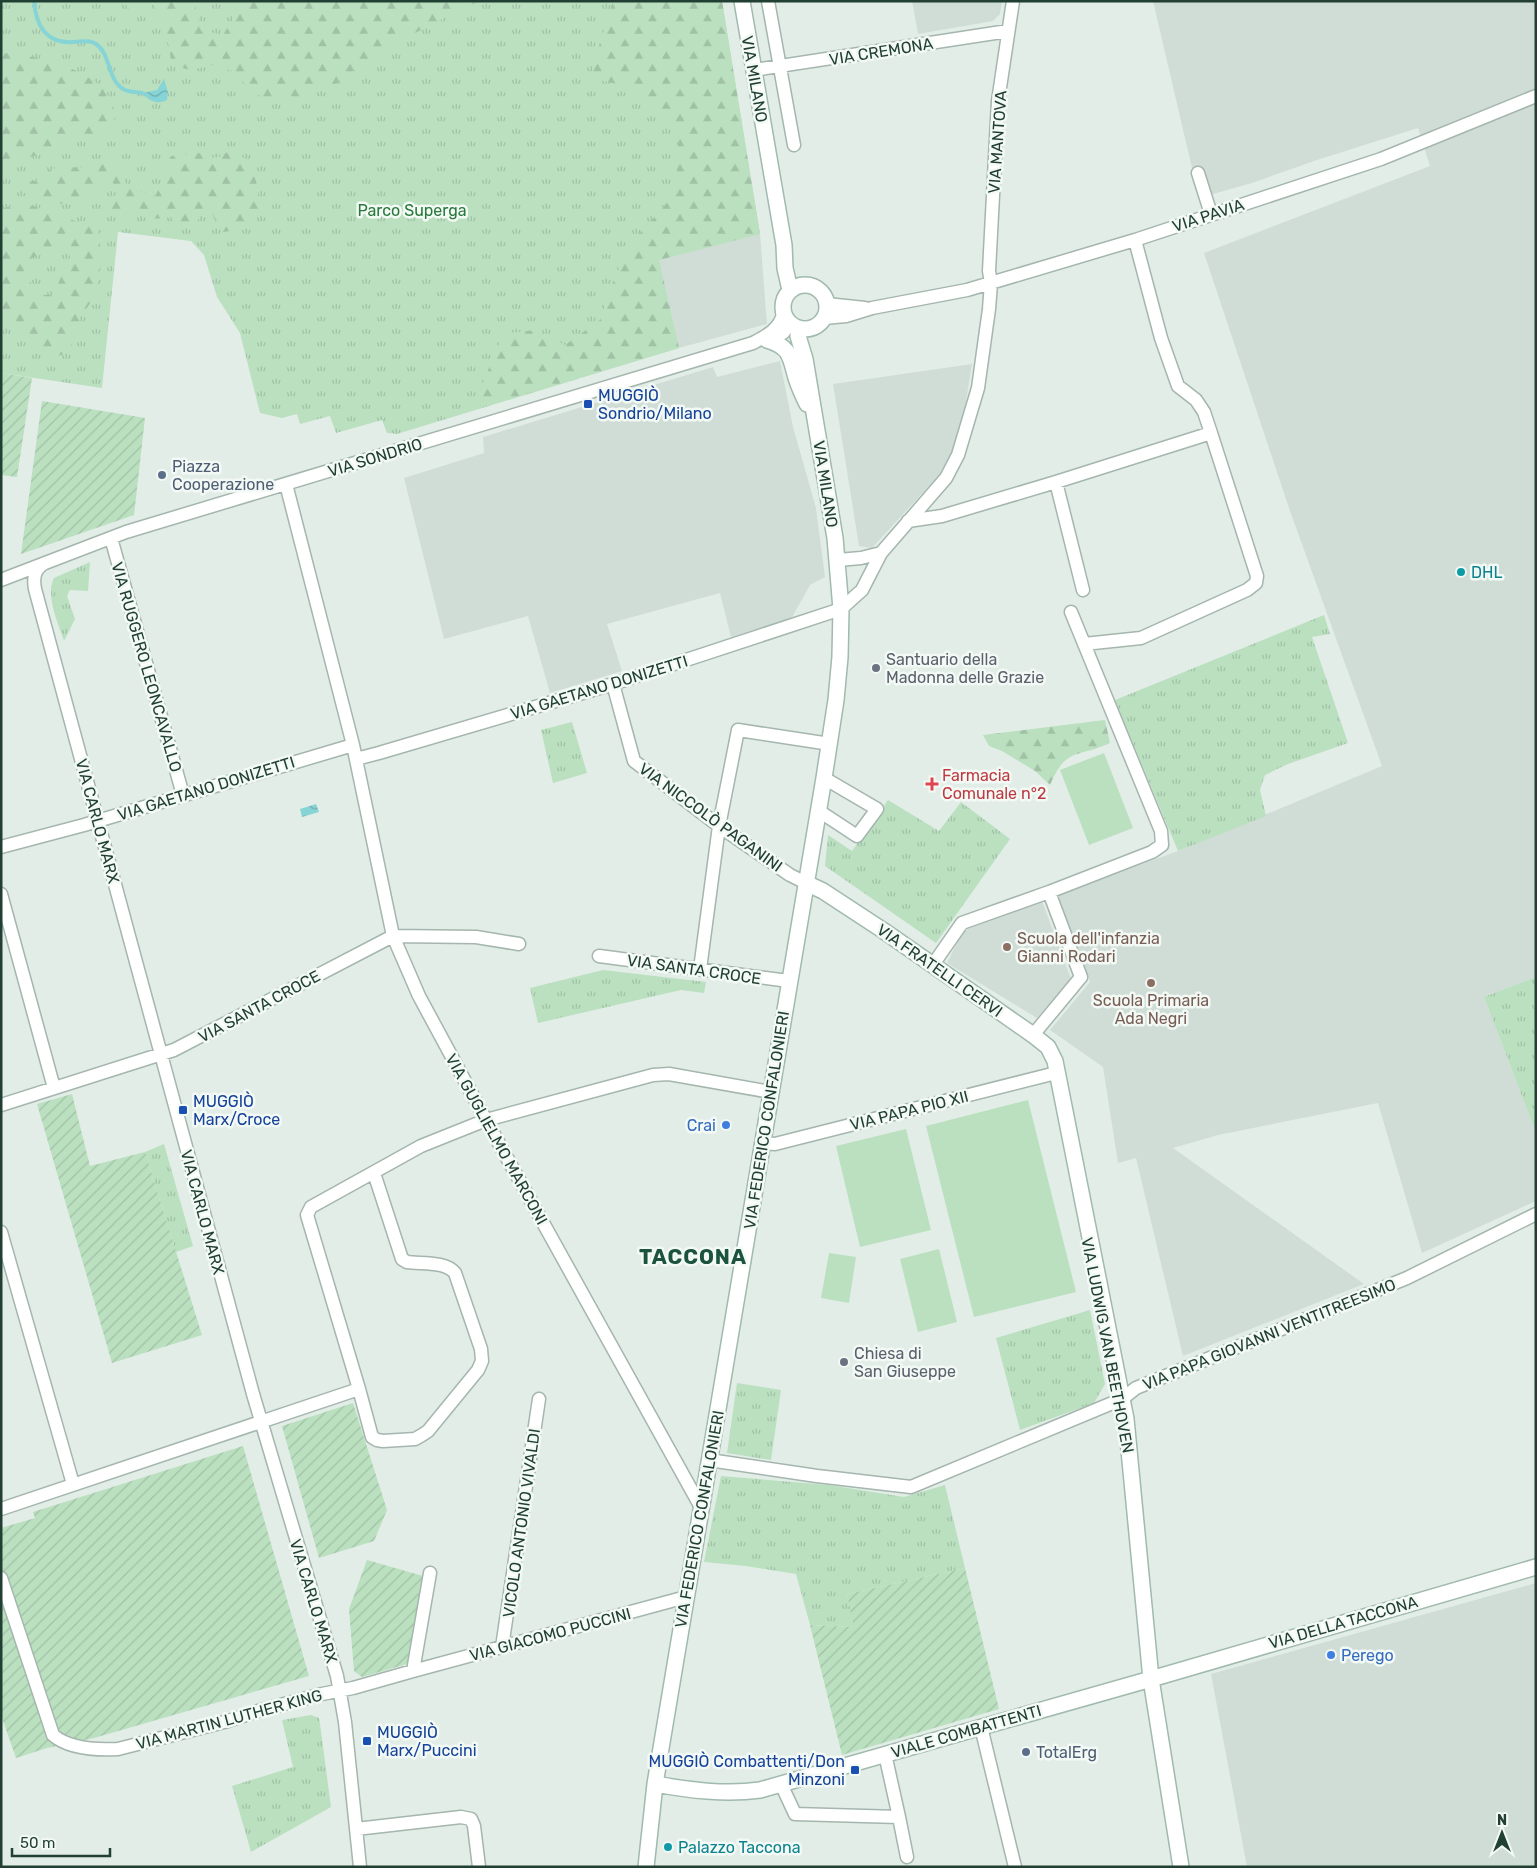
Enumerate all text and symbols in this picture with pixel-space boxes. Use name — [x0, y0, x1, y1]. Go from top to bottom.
street label: VIA MILANO — [738, 34, 771, 124]
street label: VIA CREMONA — [828, 34, 935, 69]
street label: VIA MANTOVA — [984, 89, 1011, 194]
street label: VIA PAVIA — [1170, 195, 1247, 236]
park label: Parco Superga — [357, 201, 467, 220]
place label: MUGGIÒ Sondrio/Milano — [598, 385, 712, 423]
marker: MUGGIÒ Sondrio/Milano — [582, 398, 594, 410]
street label: VIA SONDRIO — [326, 434, 425, 481]
street label: VIA MILANO — [809, 439, 842, 529]
place label: Piazza Cooperazione — [172, 457, 274, 494]
marker: Piazza Cooperazione — [156, 469, 168, 481]
street label: VIA RUGGERO LEONCAVALLO — [107, 560, 186, 774]
place label: DHL — [1471, 563, 1502, 582]
marker: DHL — [1455, 566, 1467, 578]
place label: Santuario della Madonna delle Grazie — [886, 650, 1044, 687]
street label: VIA GAETANO DONIZETTI — [508, 651, 690, 724]
marker: Santuario della Madonna delle Grazie — [870, 662, 882, 674]
street label: VIA GAETANO DONIZETTI — [115, 752, 297, 825]
street label: VIA CARLO MARX — [72, 757, 123, 886]
street label: VIA NICCOLÒ PAGANINI — [635, 758, 787, 876]
place label: Farmacia Comunale n°2 — [942, 766, 1046, 803]
marker: Farmacia Comunale n°2 — [926, 778, 938, 790]
street label: VIA FRATELLI CERVI — [873, 920, 1006, 1021]
place label: Scuola dell'infanzia Gianni Rodari — [1017, 929, 1160, 966]
marker: Scuola dell'infanzia Gianni Rodari — [1001, 941, 1013, 953]
street label: VIA SANTA CROCE — [626, 951, 762, 988]
street label: VIA SANTA CROCE — [195, 966, 323, 1047]
marker: Scuola Primaria Ada Negri — [1145, 977, 1157, 989]
place label: Scuola Primaria Ada Negri — [1093, 991, 1209, 1028]
street label: VIA FEDERICO CONFALONIERI — [740, 1010, 793, 1231]
street label: VIA GUGLIELMO MARCONI — [442, 1050, 552, 1228]
street label: VIA PAPA PIO XII — [848, 1087, 970, 1134]
place label: MUGGIÒ Marx/Croce — [193, 1091, 280, 1129]
marker: MUGGIÒ Marx/Croce — [177, 1104, 189, 1116]
place label: Crai — [687, 1116, 716, 1135]
marker: Crai — [720, 1119, 732, 1131]
street label: VIA CARLO MARX — [177, 1148, 228, 1277]
street label: VIA LUDWIG VAN BEETHOVEN — [1077, 1236, 1138, 1455]
district label: TACCONA — [639, 1244, 747, 1269]
street label: VIA PAPA GIOVANNI VENTITREESIMO — [1140, 1275, 1399, 1394]
place label: Chiesa di San Giuseppe — [854, 1344, 956, 1381]
marker: Chiesa di San Giuseppe — [838, 1356, 850, 1368]
street label: VIA FEDERICO CONFALONIERI — [671, 1409, 728, 1629]
street label: VICOLO ANTONIO VIVALDI — [499, 1427, 544, 1619]
street label: VIA CARLO MARX — [286, 1537, 341, 1665]
street label: VIA DELLA TACCONA — [1266, 1592, 1420, 1653]
street label: VIA GIACOMO PUCCINI — [467, 1604, 633, 1665]
place label: Perego — [1341, 1646, 1394, 1665]
marker: Perego — [1325, 1649, 1337, 1661]
street label: VIA MARTIN LUTHER KING — [134, 1685, 324, 1754]
street label: VIALE COMBATTENTI — [889, 1701, 1043, 1762]
place label: MUGGIÒ Marx/Puccini — [377, 1722, 477, 1760]
marker: MUGGIÒ Marx/Puccini — [361, 1735, 373, 1747]
place label: TotalErg — [1036, 1743, 1097, 1762]
marker: TotalErg — [1020, 1746, 1032, 1758]
place label: MUGGIÒ Combattenti/Don Minzoni — [648, 1751, 845, 1789]
marker: MUGGIÒ Combattenti/Don Minzoni — [849, 1764, 861, 1776]
north arrow — [1477, 1808, 1527, 1858]
text: N — [1497, 1812, 1507, 1829]
scale bar — [12, 1826, 110, 1858]
text: 50 m — [20, 1834, 55, 1852]
place label: Palazzo Taccona — [678, 1838, 801, 1857]
marker: Palazzo Taccona — [662, 1841, 674, 1853]

